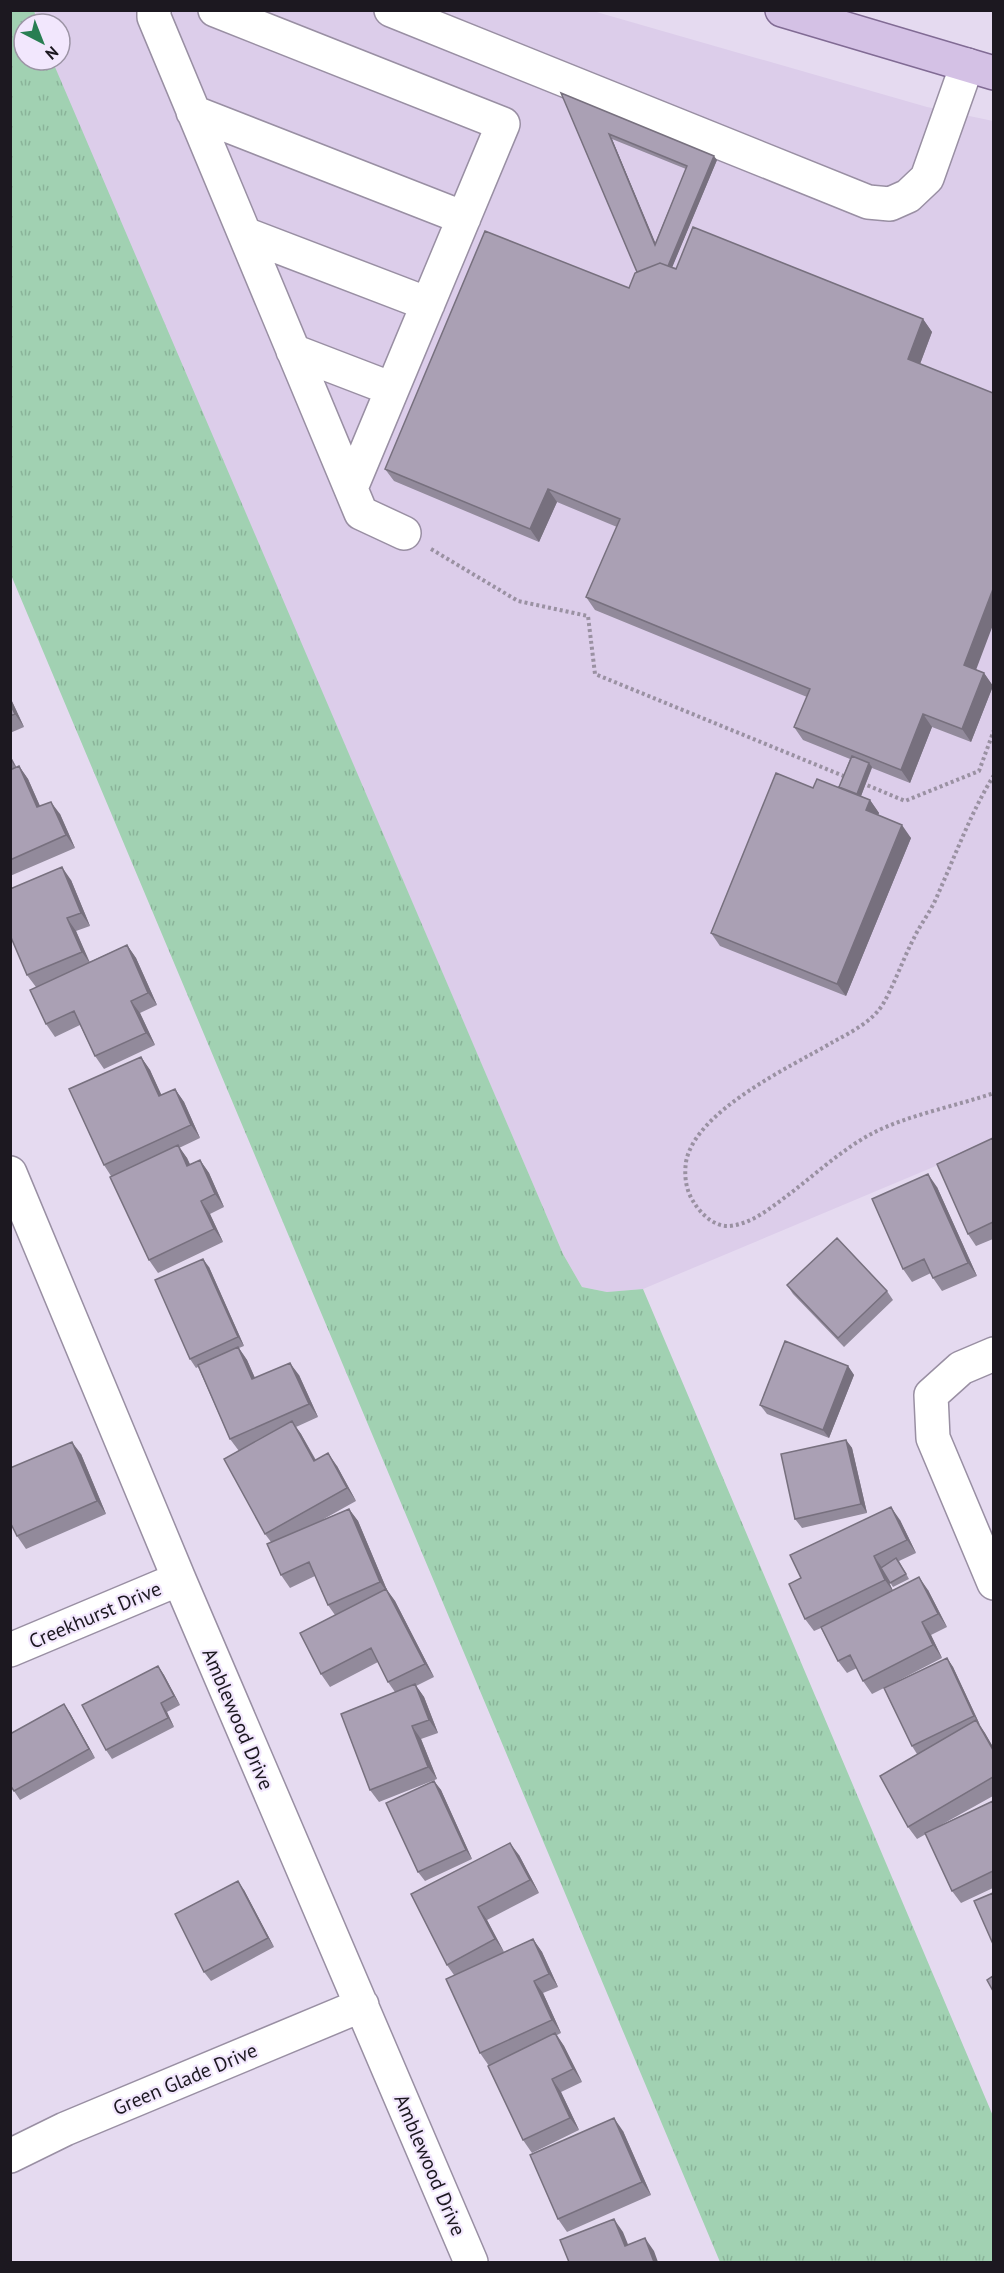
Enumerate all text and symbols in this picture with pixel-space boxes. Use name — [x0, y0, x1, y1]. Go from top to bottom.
north arrow — [12, 12, 72, 72]
text: N — [41, 42, 63, 64]
street label: Creekhurst Drive — [25, 1575, 165, 1655]
street label: Amblewood Drive — [196, 1644, 280, 1794]
street label: Green Glade Drive — [109, 2037, 261, 2121]
street label: Amblewood Drive — [388, 2090, 472, 2240]

